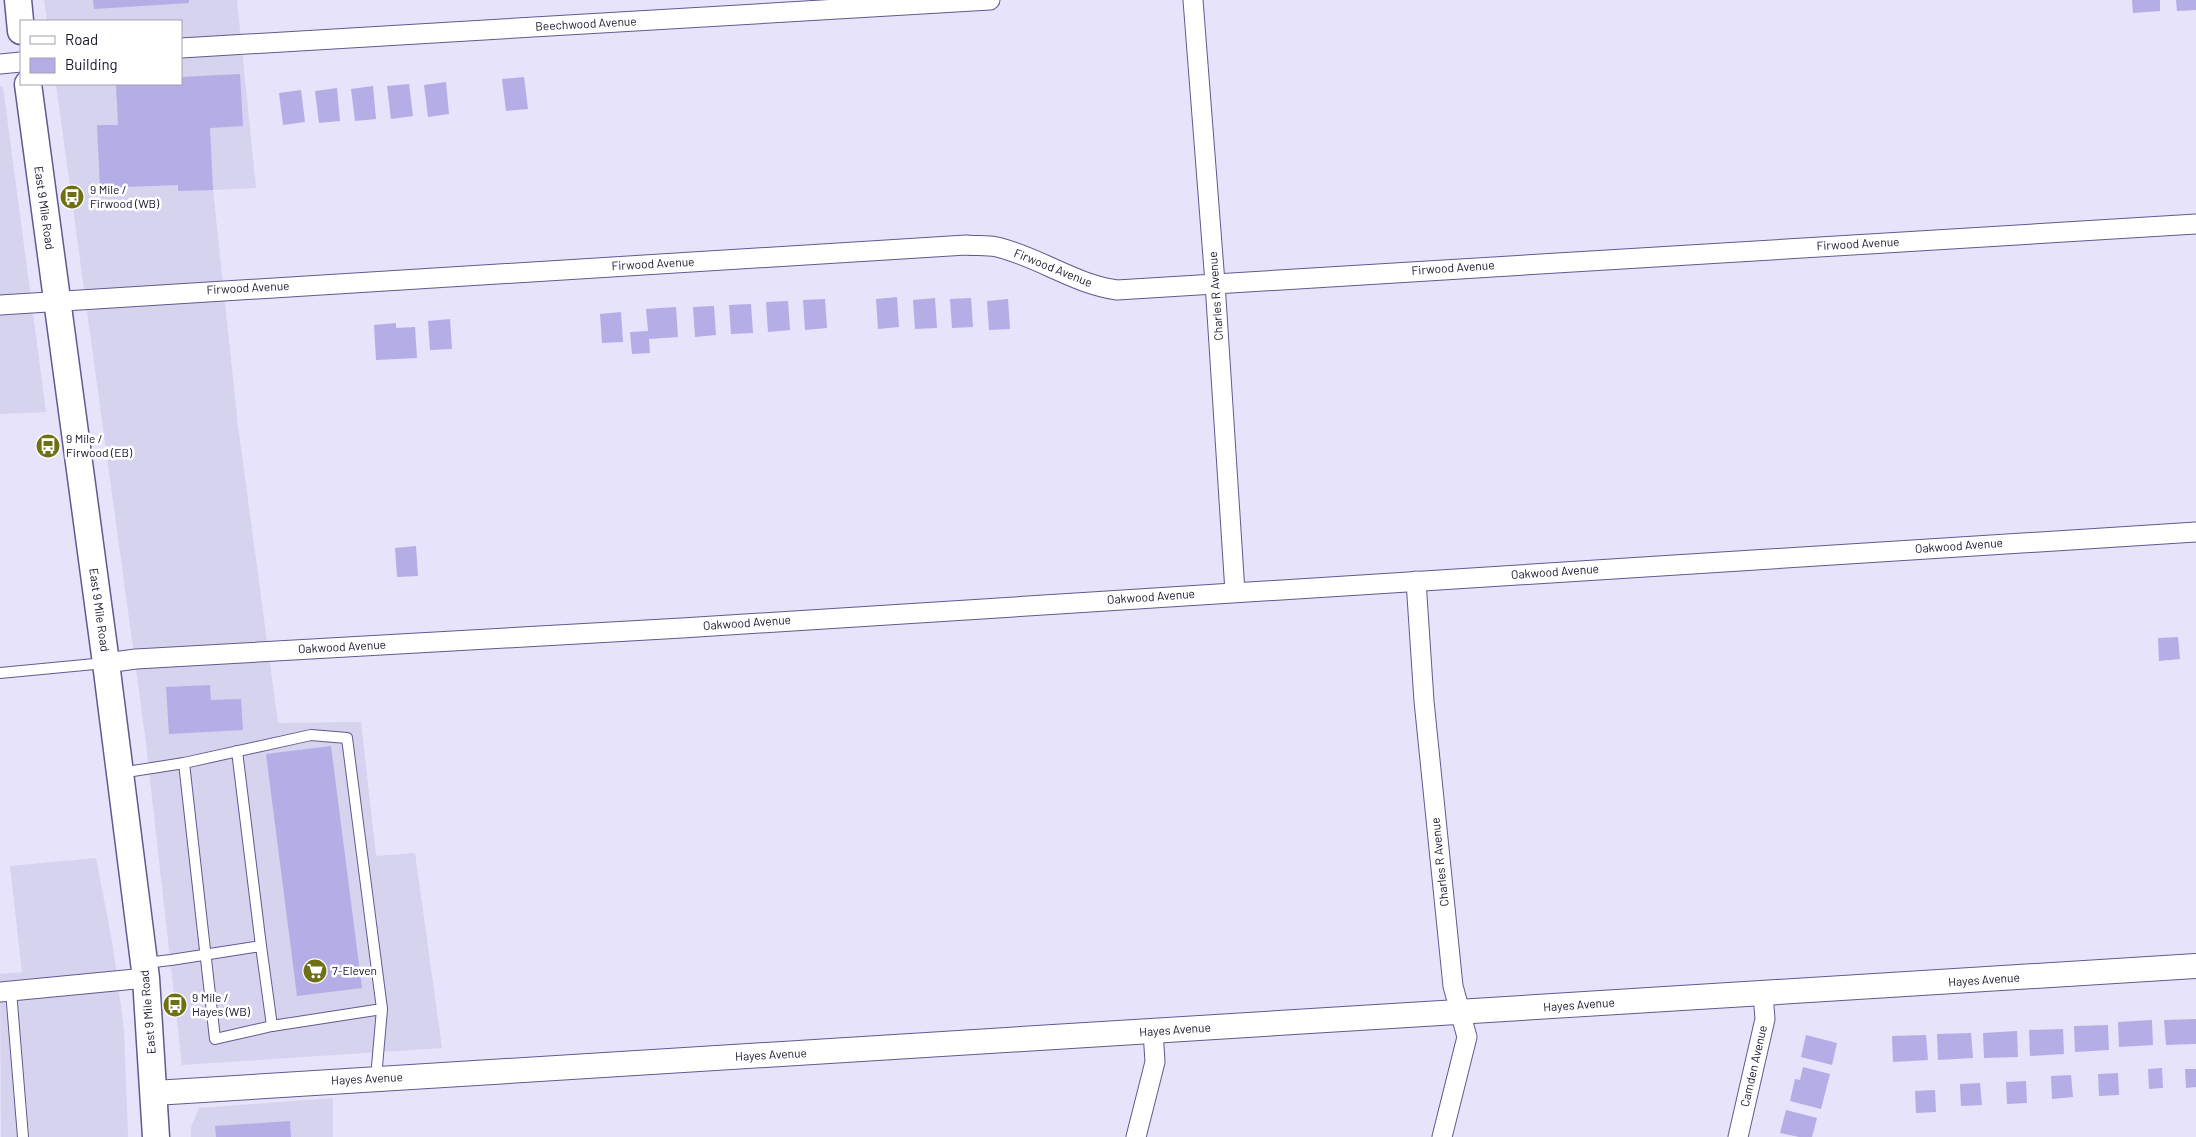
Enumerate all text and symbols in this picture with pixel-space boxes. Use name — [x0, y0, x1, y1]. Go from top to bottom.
street label: Beechwood Avenue — [535, 13, 637, 33]
legend — [20, 20, 182, 85]
text: Road — [65, 30, 98, 48]
text: Building — [65, 55, 118, 73]
street label: East 9 Mile Road — [32, 165, 58, 251]
place label: 9 Mile / Firwood (WB) — [90, 182, 160, 210]
bus stop icon: 9 Mile / Firwood (WB) — [59, 184, 85, 210]
street label: Firwood Avenue — [1816, 234, 1900, 252]
street label: Firwood Avenue — [1012, 245, 1095, 289]
street label: Charles R Avenue — [1205, 251, 1225, 341]
street label: Firwood Avenue — [611, 254, 695, 272]
street label: Firwood Avenue — [1411, 257, 1495, 277]
street label: Firwood Avenue — [206, 278, 290, 296]
place label: 9 Mile / Firwood (EB) — [66, 431, 133, 459]
bus stop icon: 9 Mile / Firwood (EB) — [35, 433, 61, 459]
street label: Oakwood Avenue — [1914, 535, 2003, 555]
street label: Oakwood Avenue — [1510, 561, 1599, 581]
street label: East 9 Mile Road — [87, 567, 113, 653]
street label: Oakwood Avenue — [1106, 586, 1195, 606]
street label: Oakwood Avenue — [702, 612, 791, 632]
street label: Oakwood Avenue — [298, 637, 386, 655]
street label: Charles R Avenue — [1427, 817, 1451, 907]
supermarket icon: 7-Eleven — [302, 958, 328, 984]
place label: 7-Eleven — [332, 963, 377, 977]
street label: East 9 Mile Road — [136, 969, 158, 1055]
street label: Hayes Avenue — [1948, 970, 2020, 988]
place label: 9 Mile / Hayes (WB) — [192, 990, 251, 1018]
bus stop icon: 9 Mile / Hayes (WB) — [162, 992, 188, 1018]
street label: Hayes Avenue — [1543, 995, 1615, 1013]
street label: Hayes Avenue — [1139, 1020, 1211, 1038]
street label: Camden Avenue — [1737, 1024, 1769, 1108]
street label: Hayes Avenue — [735, 1045, 807, 1063]
street label: Hayes Avenue — [331, 1069, 403, 1087]

